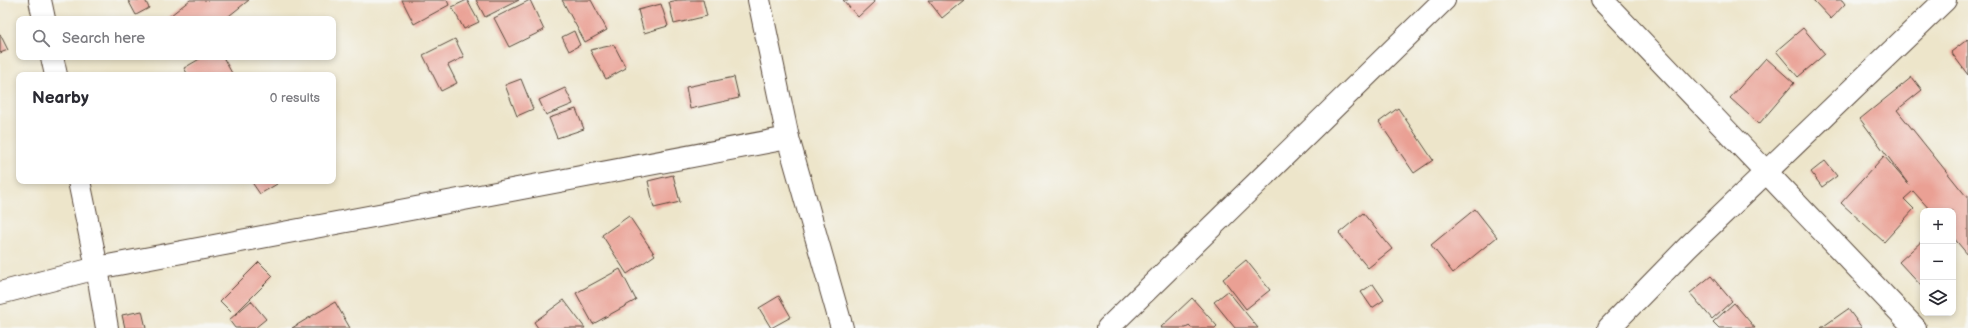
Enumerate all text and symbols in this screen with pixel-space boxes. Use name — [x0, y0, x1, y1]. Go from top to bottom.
search box — [16, 16, 336, 60]
icon: search — [30, 27, 52, 49]
text: Search here — [62, 29, 145, 48]
text: Nearby — [32, 88, 89, 108]
text: 0 results — [270, 90, 320, 106]
map controls — [1920, 208, 1956, 316]
button: + — [1920, 208, 1956, 244]
button: − — [1920, 244, 1956, 280]
button: layers — [1920, 280, 1956, 316]

